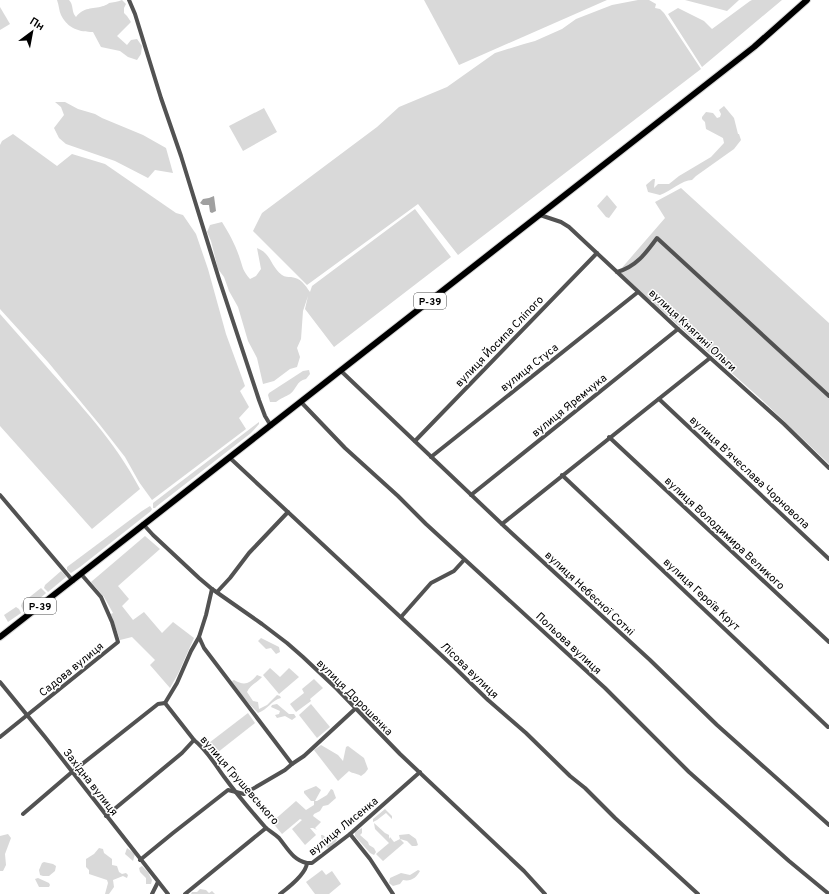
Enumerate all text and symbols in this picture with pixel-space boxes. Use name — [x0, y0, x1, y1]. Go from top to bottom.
north arrow — [12, 12, 52, 52]
text: Пн — [27, 14, 47, 34]
street label: вулиця Княгині Ольги — [645, 286, 739, 375]
street label: вулиця Йосипа Сліпого — [452, 292, 547, 390]
road number: Р-39 — [414, 293, 446, 309]
street label: вулиця Стуса — [498, 341, 562, 395]
street label: вулиця Яремчука — [529, 371, 610, 440]
street label: вулиця Вʼячеслава Чорновола — [686, 413, 812, 532]
street label: вулиця Володимира Великого — [661, 474, 787, 593]
street label: вулиця Небесної Сотні — [541, 548, 637, 639]
street label: вулиця Героїв Крут — [660, 555, 743, 634]
road number: Р-39 — [24, 598, 56, 614]
street label: Польова вулиця — [532, 610, 604, 678]
street label: Садова вулиця — [37, 639, 107, 700]
street label: Лісова вулиця — [437, 639, 501, 702]
street label: вулиця Дорошенка — [313, 657, 396, 739]
street label: вулиця Грушевського — [197, 733, 282, 828]
street label: Західна вулиця — [60, 746, 121, 819]
street label: вулиця Лисенка — [306, 794, 381, 859]

